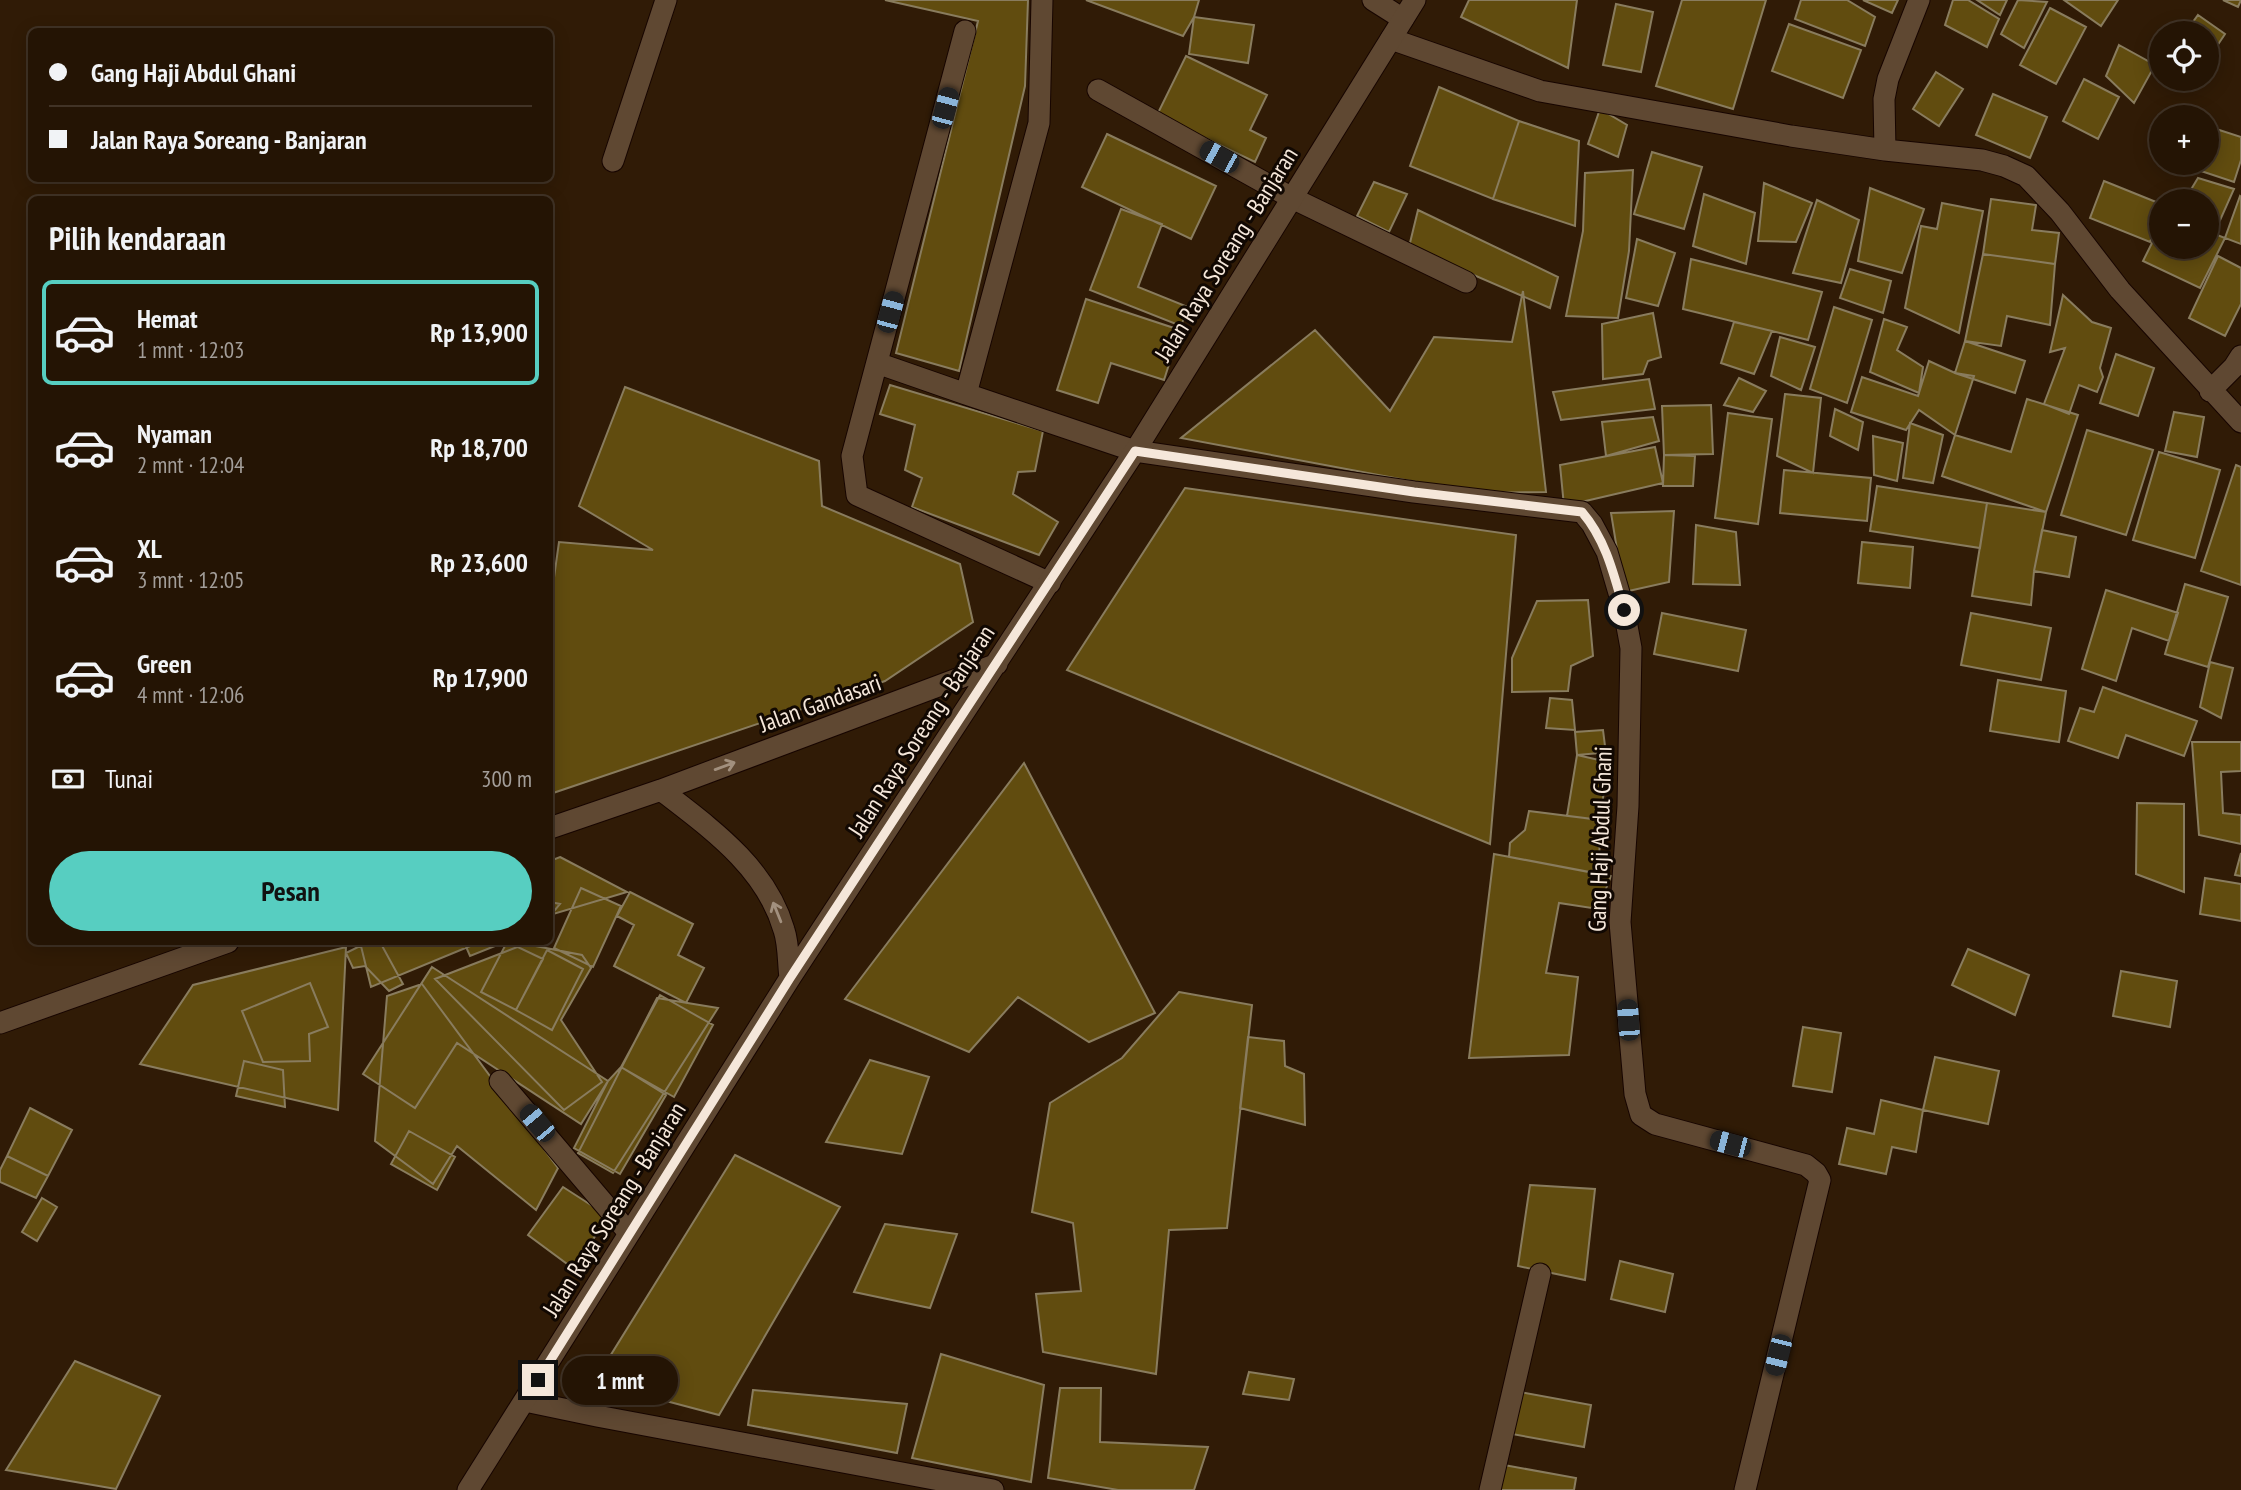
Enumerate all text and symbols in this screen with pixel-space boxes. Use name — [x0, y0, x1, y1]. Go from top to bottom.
map controls — [2149, 21, 2219, 259]
button: locate — [2149, 21, 2219, 91]
text: Gang Haji Abdul Ghani — [91, 56, 296, 89]
car — [930, 85, 961, 131]
button: + — [2149, 105, 2219, 175]
text: Jalan Raya Soreang - Banjaran — [91, 123, 367, 156]
car — [1196, 138, 1243, 176]
street label: Jalan Raya Soreang - Banjaran — [1147, 141, 1305, 368]
button: − — [2149, 189, 2219, 259]
text: Pilih kendaraan — [49, 217, 226, 259]
car — [875, 289, 906, 335]
icon: car — [53, 301, 116, 364]
text: Hemat — [137, 302, 198, 335]
text: Rp 13,900 — [430, 316, 528, 349]
text: 1 mnt · 12:03 — [137, 335, 244, 364]
icon: car — [53, 416, 116, 479]
text: Nyaman — [137, 417, 212, 450]
text: Rp 18,700 — [430, 431, 528, 464]
text: 2 mnt · 12:04 — [137, 450, 244, 479]
icon: car — [53, 531, 116, 594]
text: XL — [137, 532, 162, 565]
text: Rp 23,600 — [430, 546, 528, 579]
text: 3 mnt · 12:05 — [137, 565, 244, 594]
route start — [1608, 594, 1640, 626]
street label: Jalan Raya Soreang - Banjaran — [840, 619, 1001, 844]
icon: car — [53, 646, 116, 709]
text: Green — [137, 647, 192, 680]
text: Rp 17,900 — [433, 661, 528, 694]
street label: Jalan Gandasari — [754, 667, 885, 740]
text: 4 mnt · 12:06 — [137, 680, 244, 709]
street label: Gang Haji Abdul Ghani — [1581, 746, 1619, 932]
one-way arrow — [713, 759, 735, 771]
icon: cash — [49, 760, 87, 798]
text: Tunai — [105, 762, 153, 795]
text: 300 m — [481, 764, 532, 793]
button: Pesan — [49, 851, 532, 931]
one-way arrow — [770, 902, 783, 923]
car — [1617, 998, 1640, 1042]
street label: Jalan Raya Soreang - Banjaran — [535, 1096, 693, 1323]
car — [516, 1100, 559, 1146]
car — [1707, 1128, 1754, 1160]
car — [1763, 1332, 1794, 1378]
callout: 1 mnt — [562, 1356, 678, 1404]
route end — [522, 1364, 554, 1396]
text: 1 mnt — [596, 1366, 644, 1395]

